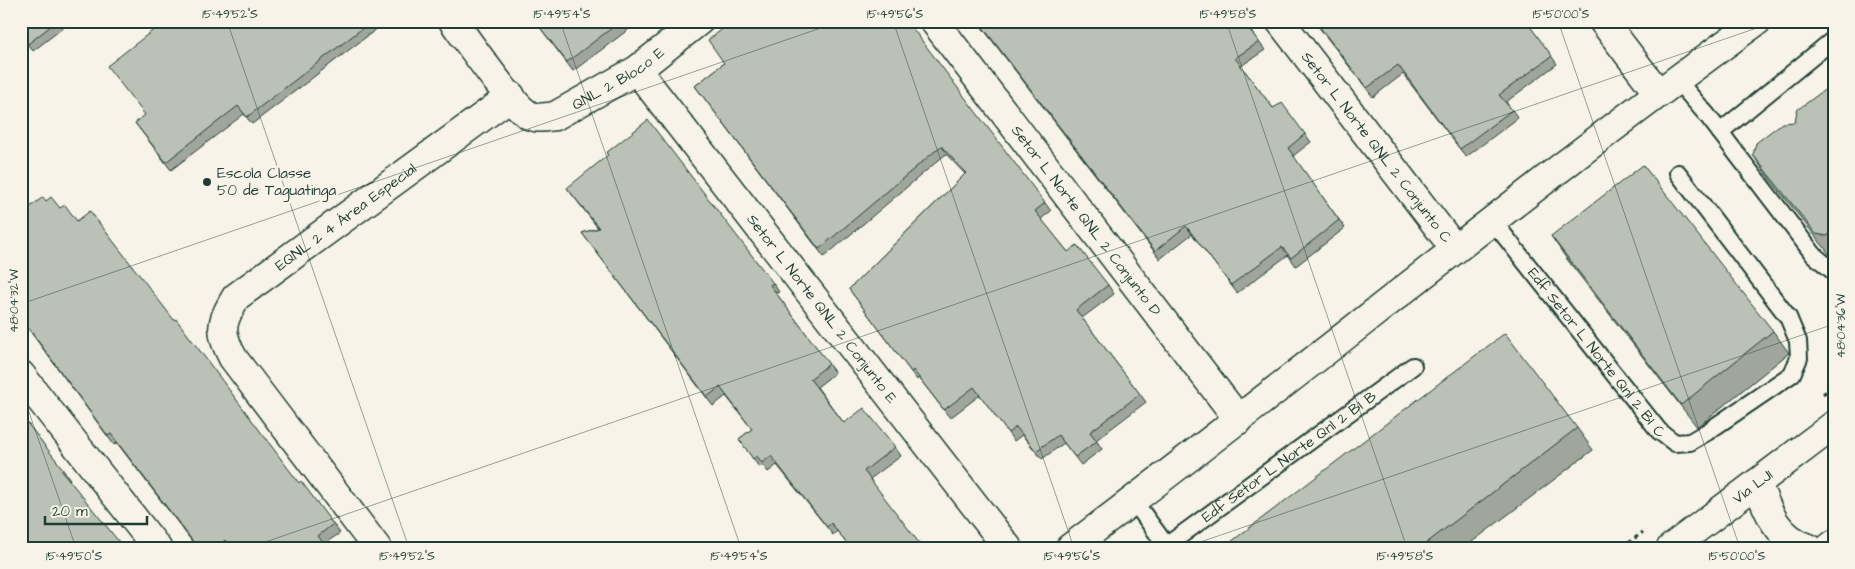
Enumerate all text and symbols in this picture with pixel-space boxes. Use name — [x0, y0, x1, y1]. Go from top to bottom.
text: 15°49'52"S — [202, 6, 258, 23]
text: 15°49'54"S — [534, 6, 591, 23]
text: 15°49'56"S — [867, 6, 923, 23]
text: 15°49'58"S — [1200, 6, 1257, 23]
text: 15°50'00"S — [1533, 6, 1589, 23]
street label: QNL 2 Bloco E — [568, 42, 669, 115]
street label: Setor L Norte QNL 2 Conjunto C — [1297, 47, 1457, 247]
street label: Setor L Norte QNL 2 Conjunto D — [1007, 121, 1166, 320]
street label: EQNL 2 4 Área Especial — [271, 158, 421, 276]
place label: Escola Classe 50 de Taguatinga — [217, 163, 336, 202]
marker: Escola Classe 50 de Taguatinga — [201, 176, 213, 188]
street label: Setor L Norte QNL 2 Conjunto E — [742, 210, 902, 408]
street label: Edf Setor L Norte Qnl 2 BI C — [1523, 263, 1670, 443]
text: 48°04'32"W — [6, 269, 23, 333]
text: 48°04'36"W — [1833, 293, 1850, 358]
street label: Edf Setor L Norte Qnl 2 BI B — [1197, 385, 1381, 527]
street label: Via LJ1 — [1728, 464, 1777, 509]
scale bar — [45, 494, 148, 526]
text: 20 m — [52, 501, 88, 522]
text: 15°49'50"S — [46, 548, 102, 565]
text: 15°49'52"S — [379, 548, 435, 565]
text: 15°49'54"S — [711, 548, 768, 565]
text: 15°49'56"S — [1044, 548, 1100, 565]
text: 15°49'58"S — [1377, 548, 1434, 565]
text: 15°50'00"S — [1709, 548, 1765, 565]

